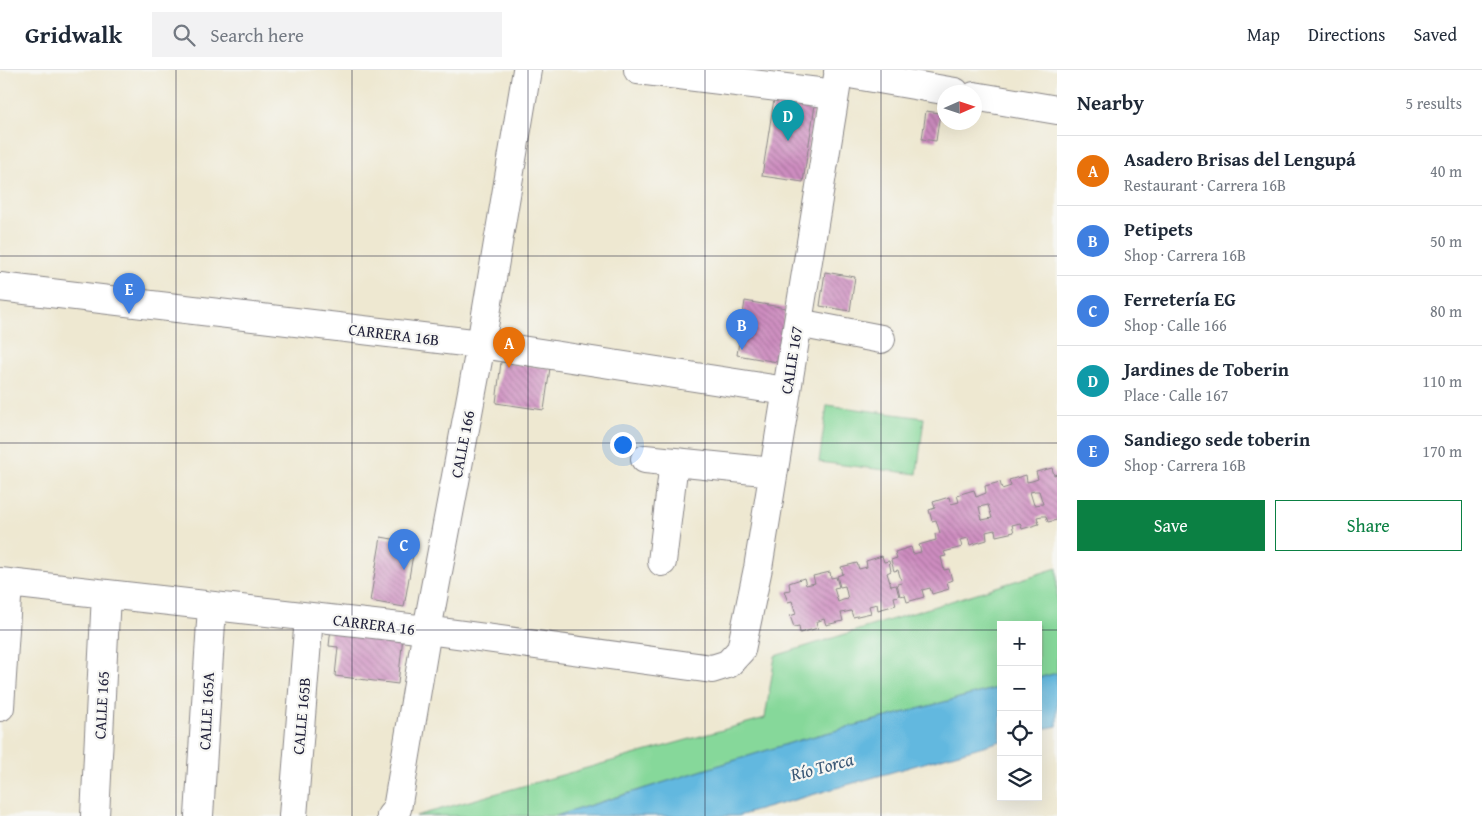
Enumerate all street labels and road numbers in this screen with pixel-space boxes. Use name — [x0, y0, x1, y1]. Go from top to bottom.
street label: CARRERA 16B — [347, 317, 441, 351]
street label: CALLE 167 — [774, 324, 808, 396]
street label: CALLE 166 — [444, 408, 480, 480]
street label: CARRERA 16 — [332, 607, 417, 641]
street label: CALLE 165 — [87, 670, 115, 740]
street label: CALLE 165A — [192, 671, 220, 751]
street label: CALLE 165B — [286, 676, 316, 756]

